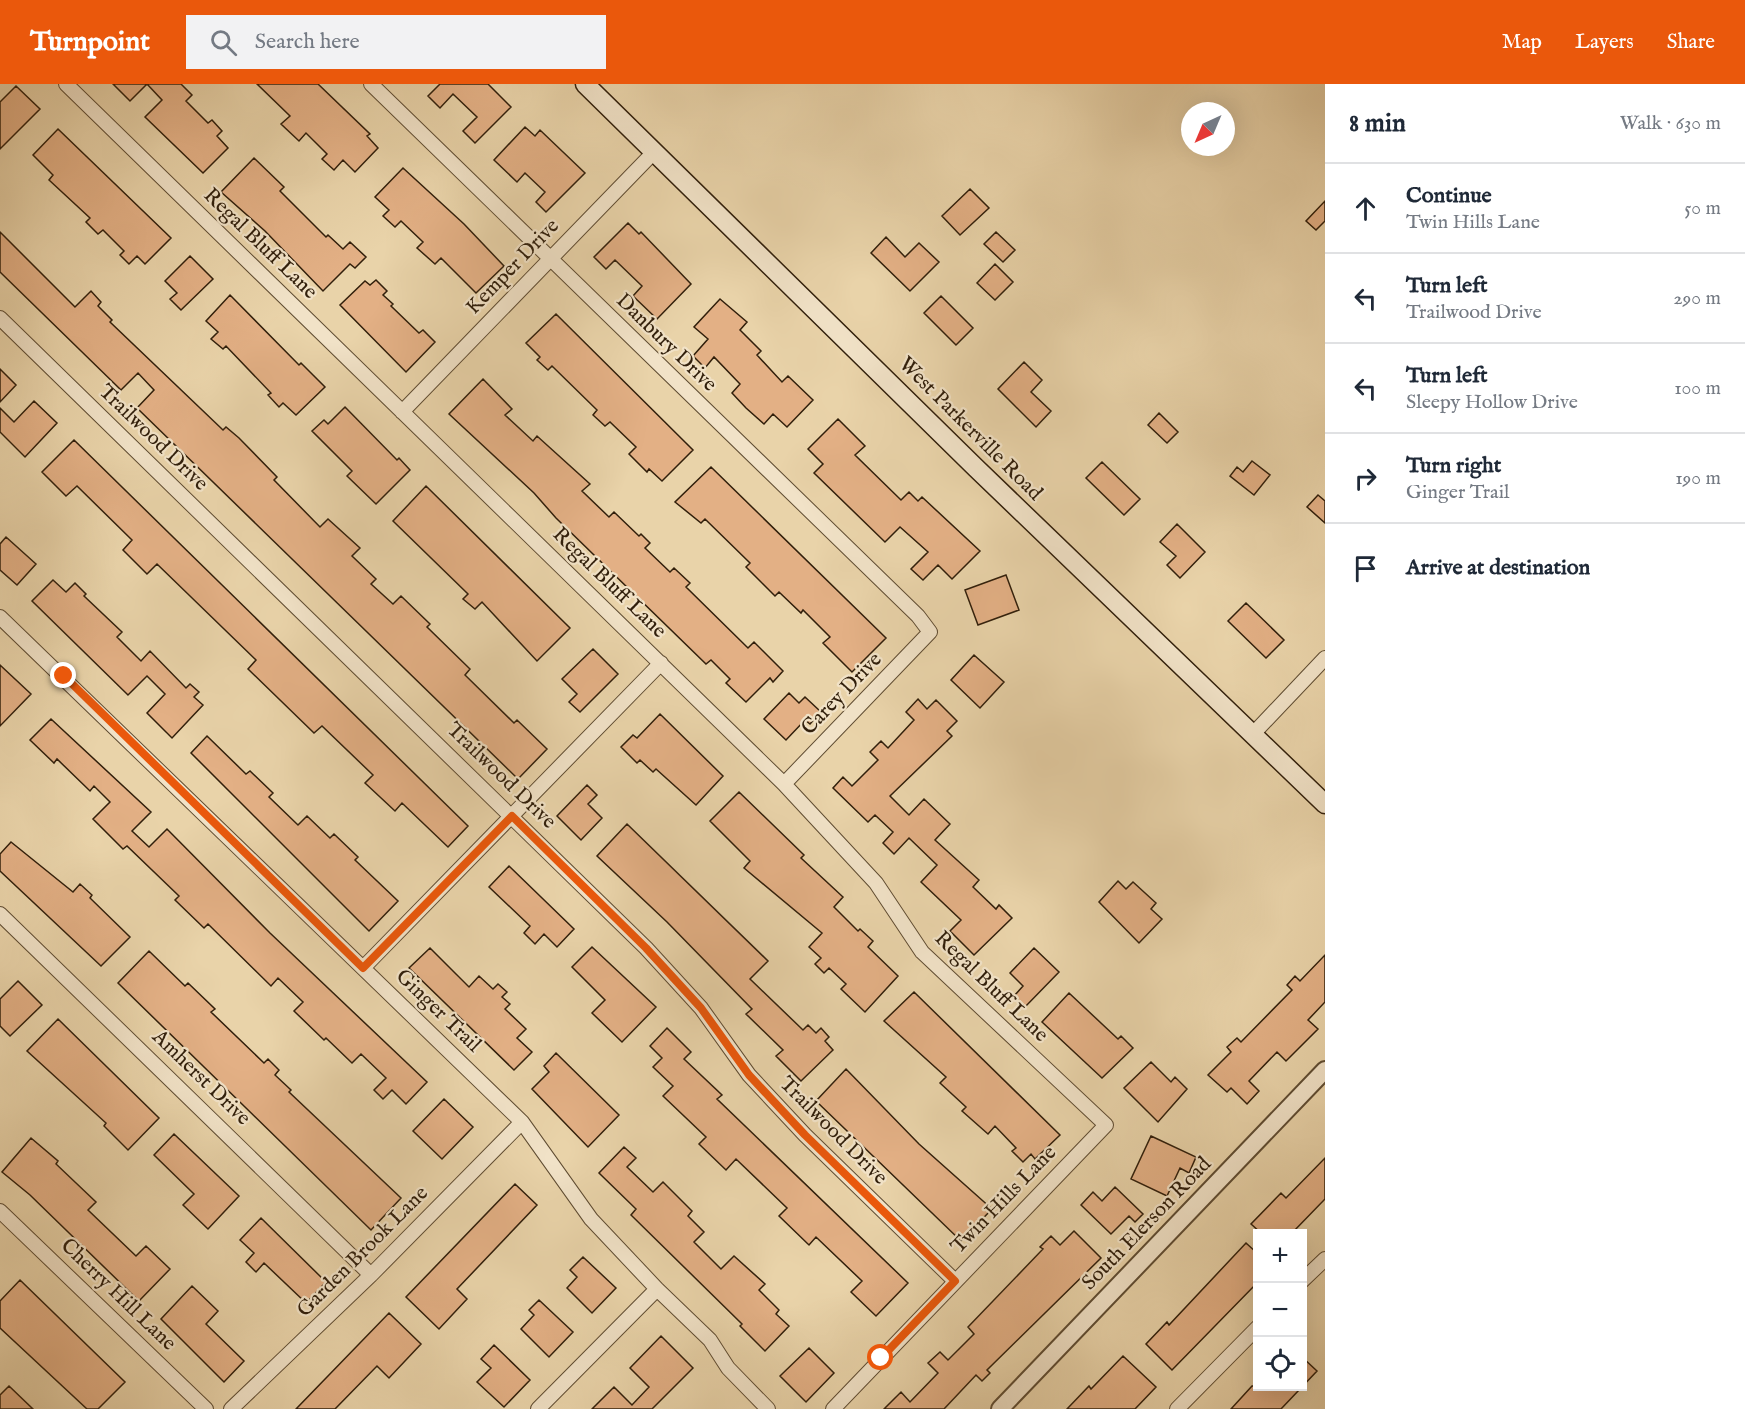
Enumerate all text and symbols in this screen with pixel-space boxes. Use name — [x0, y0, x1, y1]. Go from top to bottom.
search box — [186, 15, 606, 69]
text: Turnpoint — [30, 25, 150, 60]
icon: search — [207, 26, 240, 59]
text: Search here — [255, 28, 360, 56]
text: Map — [1502, 29, 1542, 56]
text: Layers — [1575, 29, 1634, 56]
text: Share — [1667, 29, 1715, 56]
north arrow — [1181, 102, 1235, 156]
text: 8 min — [1349, 107, 1406, 140]
text: Walk · 630 m — [1620, 111, 1721, 136]
text: Continue — [1406, 182, 1492, 210]
street label: Regal Bluff Lane — [197, 183, 323, 306]
icon: ahead — [1349, 192, 1382, 225]
text: 50 m — [1684, 196, 1721, 221]
text: Twin Hills Lane — [1406, 210, 1540, 235]
street label: Kemper Drive — [460, 213, 566, 321]
text: Turn left — [1406, 272, 1488, 300]
icon: left — [1349, 282, 1382, 315]
text: 290 m — [1673, 286, 1721, 311]
street label: Danbury Drive — [610, 288, 723, 398]
text: Trailwood Drive — [1406, 300, 1542, 325]
street label: West Parkerville Road — [892, 351, 1048, 507]
text: Turn left — [1406, 362, 1488, 390]
icon: left — [1349, 372, 1382, 405]
text: 100 m — [1674, 376, 1721, 401]
street label: Trailwood Drive — [92, 379, 214, 497]
text: Sleepy Hollow Drive — [1406, 390, 1578, 415]
text: Turn right — [1406, 452, 1501, 480]
icon: right — [1349, 462, 1382, 495]
text: 190 m — [1675, 466, 1721, 491]
text: Ginger Trail — [1406, 480, 1510, 505]
street label: Regal Bluff Lane — [546, 522, 672, 645]
icon: arrive — [1349, 552, 1382, 585]
text: Arrive at destination — [1406, 554, 1590, 582]
street label: Carey Drive — [796, 647, 889, 741]
route end — [50, 662, 76, 688]
street label: Trailwood Drive — [440, 717, 562, 835]
street label: Regal Bluff Lane — [928, 926, 1054, 1049]
street label: Ginger Trail — [390, 964, 487, 1059]
street label: Amherst Drive — [145, 1023, 256, 1132]
street label: Trailwood Drive — [773, 1071, 893, 1191]
street label: Twin Hills Lane — [945, 1140, 1063, 1260]
street label: South Elerson Road — [1076, 1151, 1218, 1296]
street label: Garden Brook Lane — [292, 1180, 435, 1323]
map controls — [1253, 1229, 1307, 1391]
button: + — [1253, 1229, 1307, 1283]
street label: Cherry Hill Lane — [54, 1233, 182, 1357]
button: − — [1253, 1283, 1307, 1337]
button: locate — [1253, 1337, 1307, 1391]
route start — [867, 1344, 893, 1370]

